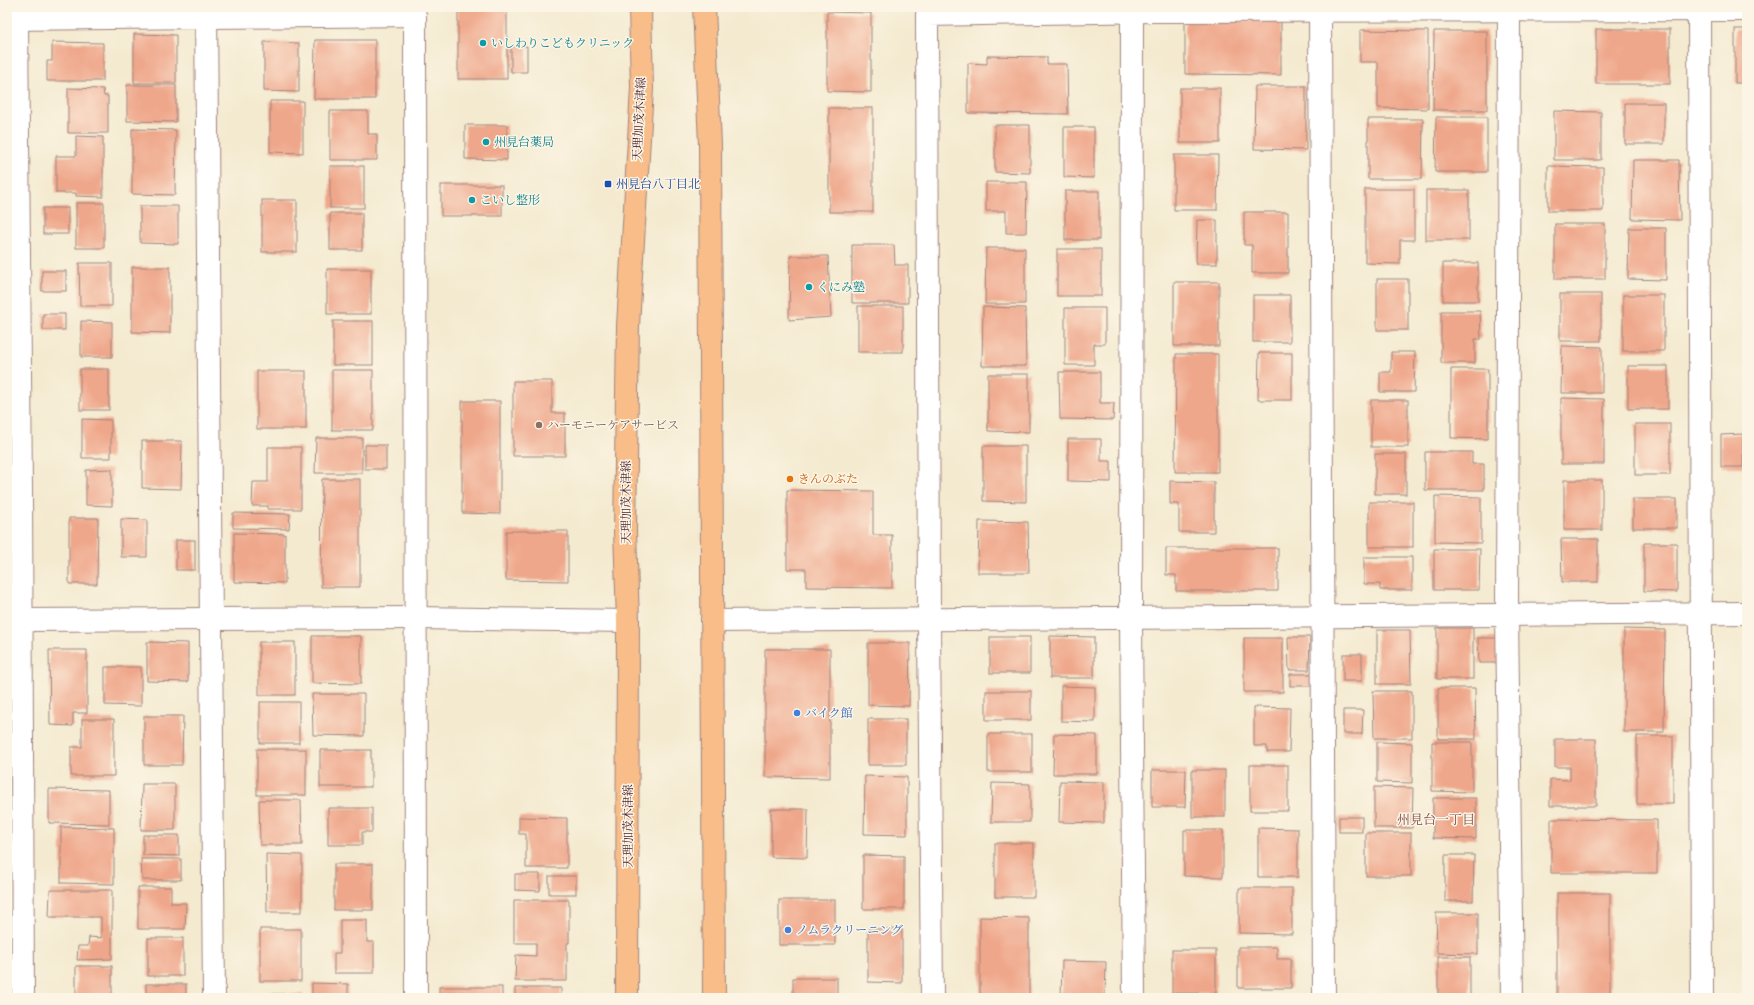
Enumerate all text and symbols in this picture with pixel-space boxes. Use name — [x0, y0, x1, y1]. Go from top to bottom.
place label: いしわりこどもクリニック — [491, 37, 634, 50]
marker: いしわりこどもクリニック — [478, 38, 488, 48]
street label: 天理加茂木津線 — [630, 77, 648, 161]
place label: 州見台薬局 — [494, 135, 554, 149]
marker: 州見台薬局 — [481, 137, 491, 147]
place label: 州見台八丁目北 — [616, 177, 700, 191]
marker: 州見台八丁目北 — [603, 179, 613, 189]
place label: こいし整形 — [480, 193, 540, 207]
marker: こいし整形 — [467, 195, 477, 205]
place label: くにみ塾 — [817, 280, 865, 294]
marker: くにみ塾 — [804, 282, 814, 292]
place label: ハーモニーケアサービス — [547, 419, 679, 432]
marker: ハーモニーケアサービス — [534, 420, 544, 430]
street label: 天理加茂木津線 — [619, 460, 633, 544]
place label: きんのぶた — [798, 473, 858, 486]
marker: きんのぶた — [785, 474, 795, 484]
place label: バイク館 — [805, 706, 853, 720]
marker: バイク館 — [792, 708, 802, 718]
street label: 天理加茂木津線 — [621, 784, 635, 868]
district label: 州見台一丁目 — [1397, 813, 1475, 827]
place label: ノムラクリーニング — [796, 924, 903, 937]
marker: ノムラクリーニング — [783, 925, 793, 935]

